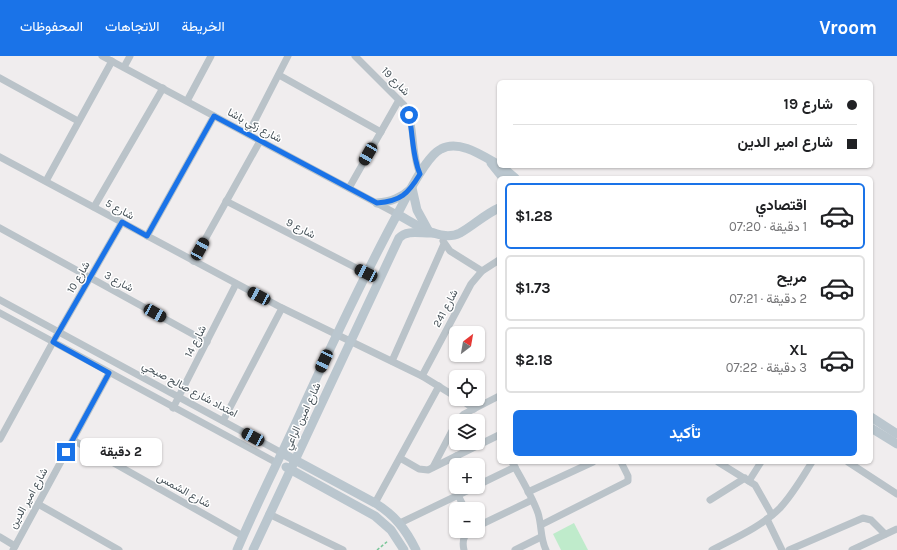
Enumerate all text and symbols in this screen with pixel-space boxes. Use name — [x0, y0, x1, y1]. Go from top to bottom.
text: Vroom — [819, 17, 877, 39]
text: المحفوظات — [20, 18, 83, 35]
text: الاتجاهات — [105, 18, 159, 35]
text: الخريطة — [181, 18, 225, 35]
street label: شارع 19 — [378, 64, 413, 99]
text: شارع 19 — [784, 95, 833, 113]
street label: شارع زكي باشا — [224, 106, 284, 148]
route start — [400, 106, 418, 124]
text: شارع امير الدين — [738, 133, 833, 151]
car — [357, 141, 379, 167]
street label: شارع 5 — [103, 196, 137, 223]
text: اقتصادي — [755, 196, 807, 214]
icon: car — [819, 198, 855, 234]
text: $1.28 — [515, 207, 553, 225]
street label: شارع 9 — [283, 216, 318, 242]
text: 1 دقيقة · 07:20 — [729, 219, 807, 234]
car — [189, 236, 211, 262]
street label: شارع 10 — [64, 259, 94, 296]
car — [353, 262, 379, 284]
street label: شارع 3 — [101, 268, 136, 296]
text: مريح — [777, 268, 807, 286]
icon: car — [819, 270, 855, 306]
text: $1.73 — [515, 279, 551, 297]
car — [246, 285, 272, 307]
street label: شارع 241 — [430, 287, 462, 330]
text: 2 دقيقة · 07:21 — [729, 291, 807, 306]
car — [142, 302, 168, 324]
street label: شارع 14 — [182, 323, 210, 360]
north arrow — [449, 326, 485, 362]
map controls — [449, 326, 485, 538]
text: XL — [789, 341, 807, 359]
icon: car — [819, 342, 855, 378]
car — [313, 348, 335, 374]
text: $2.18 — [515, 351, 553, 369]
street label: امتداد شارع صالح صبحي — [138, 359, 240, 423]
text: 3 دقيقة · 07:22 — [726, 360, 807, 375]
button: locate — [449, 370, 485, 406]
street label: شارع امين الراعي — [281, 380, 327, 453]
button: تأكيد — [513, 410, 857, 456]
button: layers — [449, 414, 485, 450]
car — [240, 426, 266, 448]
callout: 2 دقيقة — [80, 438, 162, 466]
route end — [57, 443, 75, 461]
text: 2 دقيقة — [100, 444, 142, 459]
button: + — [449, 458, 485, 494]
street label: شارع امير الدين — [6, 465, 52, 531]
street label: شارع الشمس — [154, 470, 213, 512]
button: − — [449, 502, 485, 538]

